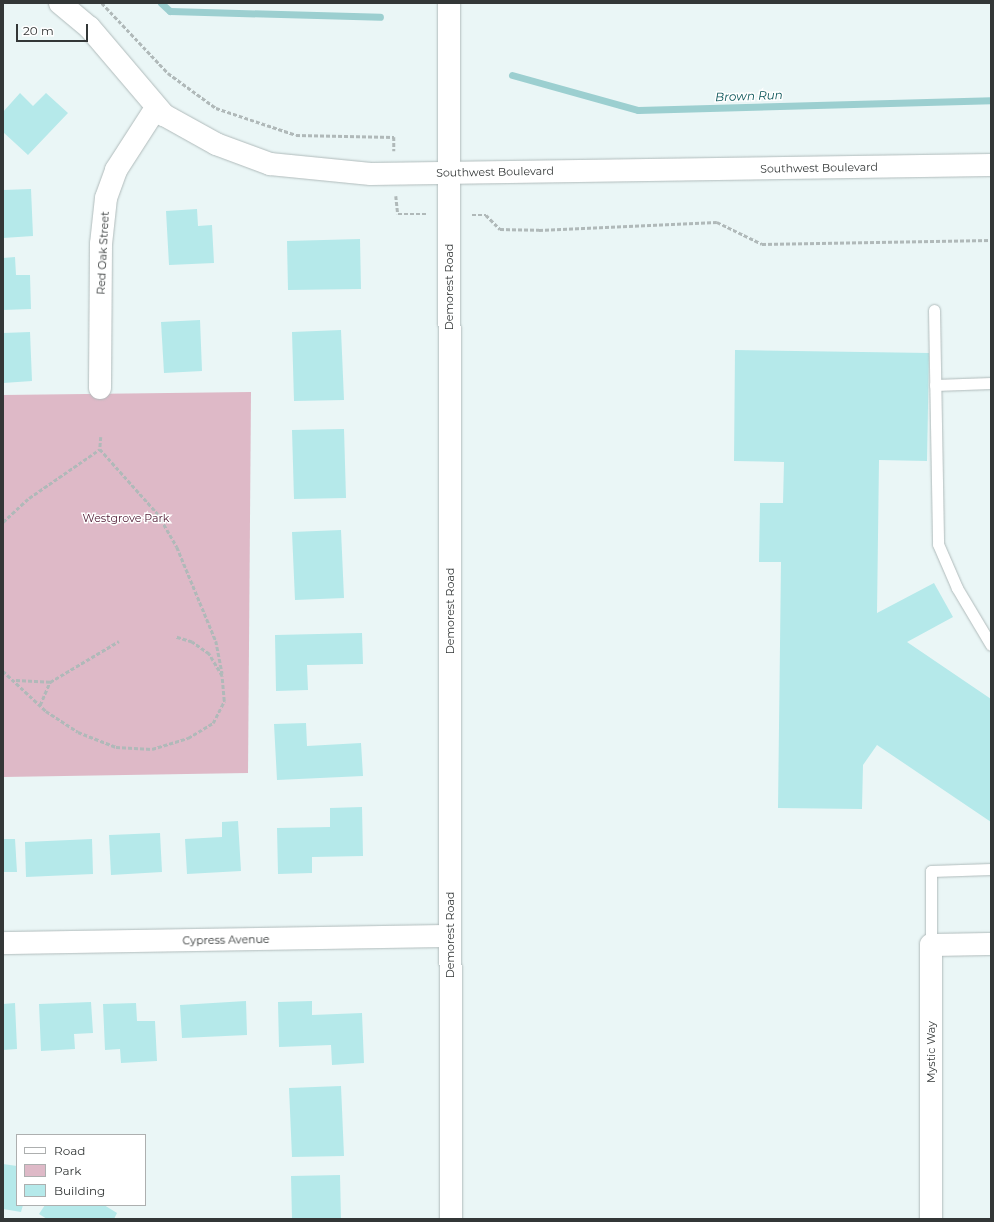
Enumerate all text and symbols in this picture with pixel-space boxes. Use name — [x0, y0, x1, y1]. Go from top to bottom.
scale bar — [18, 16, 90, 42]
text: 20 m — [23, 23, 54, 38]
water label: Brown Run — [715, 88, 783, 104]
street label: Southwest Boulevard — [760, 160, 878, 176]
street label: Southwest Boulevard — [436, 164, 554, 180]
street label: Red Oak Street — [94, 211, 112, 295]
street label: Demorest Road — [442, 244, 456, 330]
park label: Westgrove Park — [83, 511, 169, 525]
street label: Demorest Road — [443, 568, 457, 654]
street label: Demorest Road — [443, 892, 457, 978]
street label: Cypress Avenue — [182, 933, 270, 947]
street label: Mystic Way — [924, 1021, 938, 1083]
legend — [16, 1134, 146, 1206]
text: Road — [54, 1143, 85, 1158]
text: Park — [54, 1163, 81, 1178]
text: Building — [54, 1183, 105, 1198]

